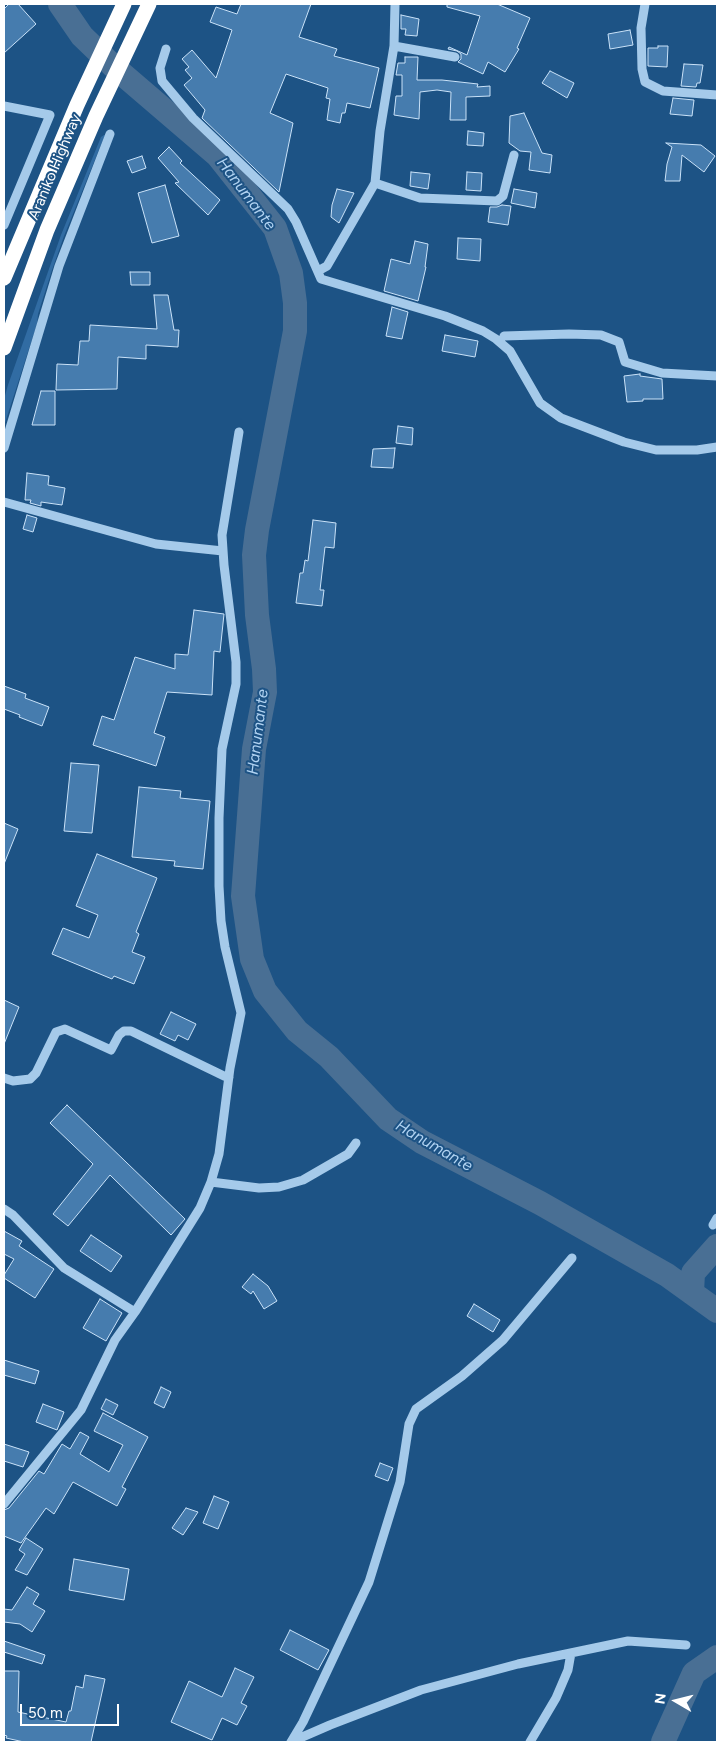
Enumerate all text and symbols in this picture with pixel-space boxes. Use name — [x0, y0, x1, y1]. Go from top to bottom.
street label: Araniko Highway — [25, 111, 85, 223]
water label: Hanumante — [212, 154, 280, 234]
water label: Hanumante — [243, 688, 273, 776]
water label: Hanumante — [392, 1116, 476, 1176]
north arrow — [651, 1676, 701, 1726]
text: N — [651, 1692, 670, 1705]
scale bar — [22, 1694, 121, 1726]
text: 50 m — [28, 1704, 63, 1722]

